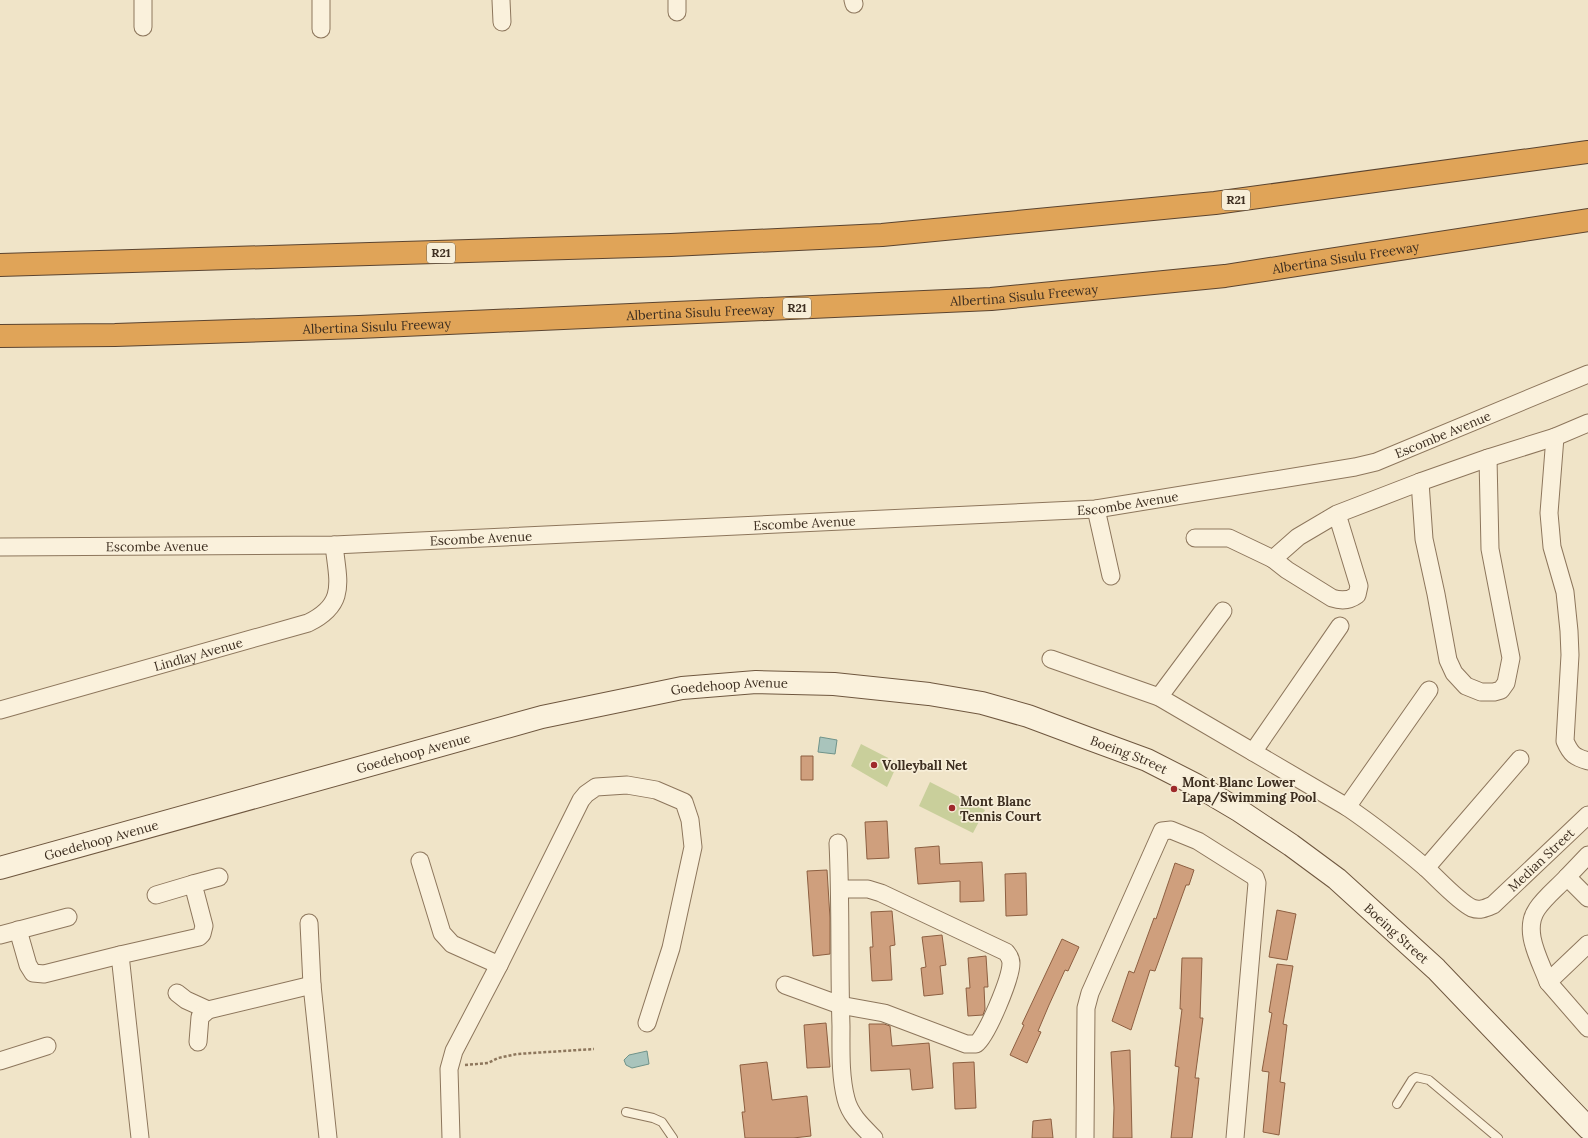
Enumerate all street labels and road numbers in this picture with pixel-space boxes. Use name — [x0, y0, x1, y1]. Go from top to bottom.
road number: R21 — [1222, 190, 1250, 210]
street label: Albertina Sisulu Freeway — [1270, 238, 1421, 278]
road number: R21 — [427, 243, 455, 263]
street label: Albertina Sisulu Freeway — [949, 281, 1099, 310]
road number: R21 — [783, 298, 811, 318]
street label: Albertina Sisulu Freeway — [625, 301, 775, 324]
street label: Albertina Sisulu Freeway — [301, 315, 452, 338]
street label: Escombe Avenue — [1392, 407, 1493, 462]
street label: Escombe Avenue — [1077, 488, 1180, 519]
street label: Escombe Avenue — [753, 512, 856, 534]
street label: Escombe Avenue — [429, 528, 532, 549]
street label: Escombe Avenue — [106, 538, 208, 555]
street label: Lindlay Avenue — [152, 634, 245, 675]
street label: Goedehoop Avenue — [669, 674, 788, 699]
street label: Goedehoop Avenue — [354, 729, 472, 777]
street label: Boeing Street — [1088, 732, 1170, 778]
street label: Goedehoop Avenue — [42, 816, 160, 864]
street label: Median Street — [1504, 825, 1578, 896]
street label: Boeing Street — [1360, 900, 1432, 967]

